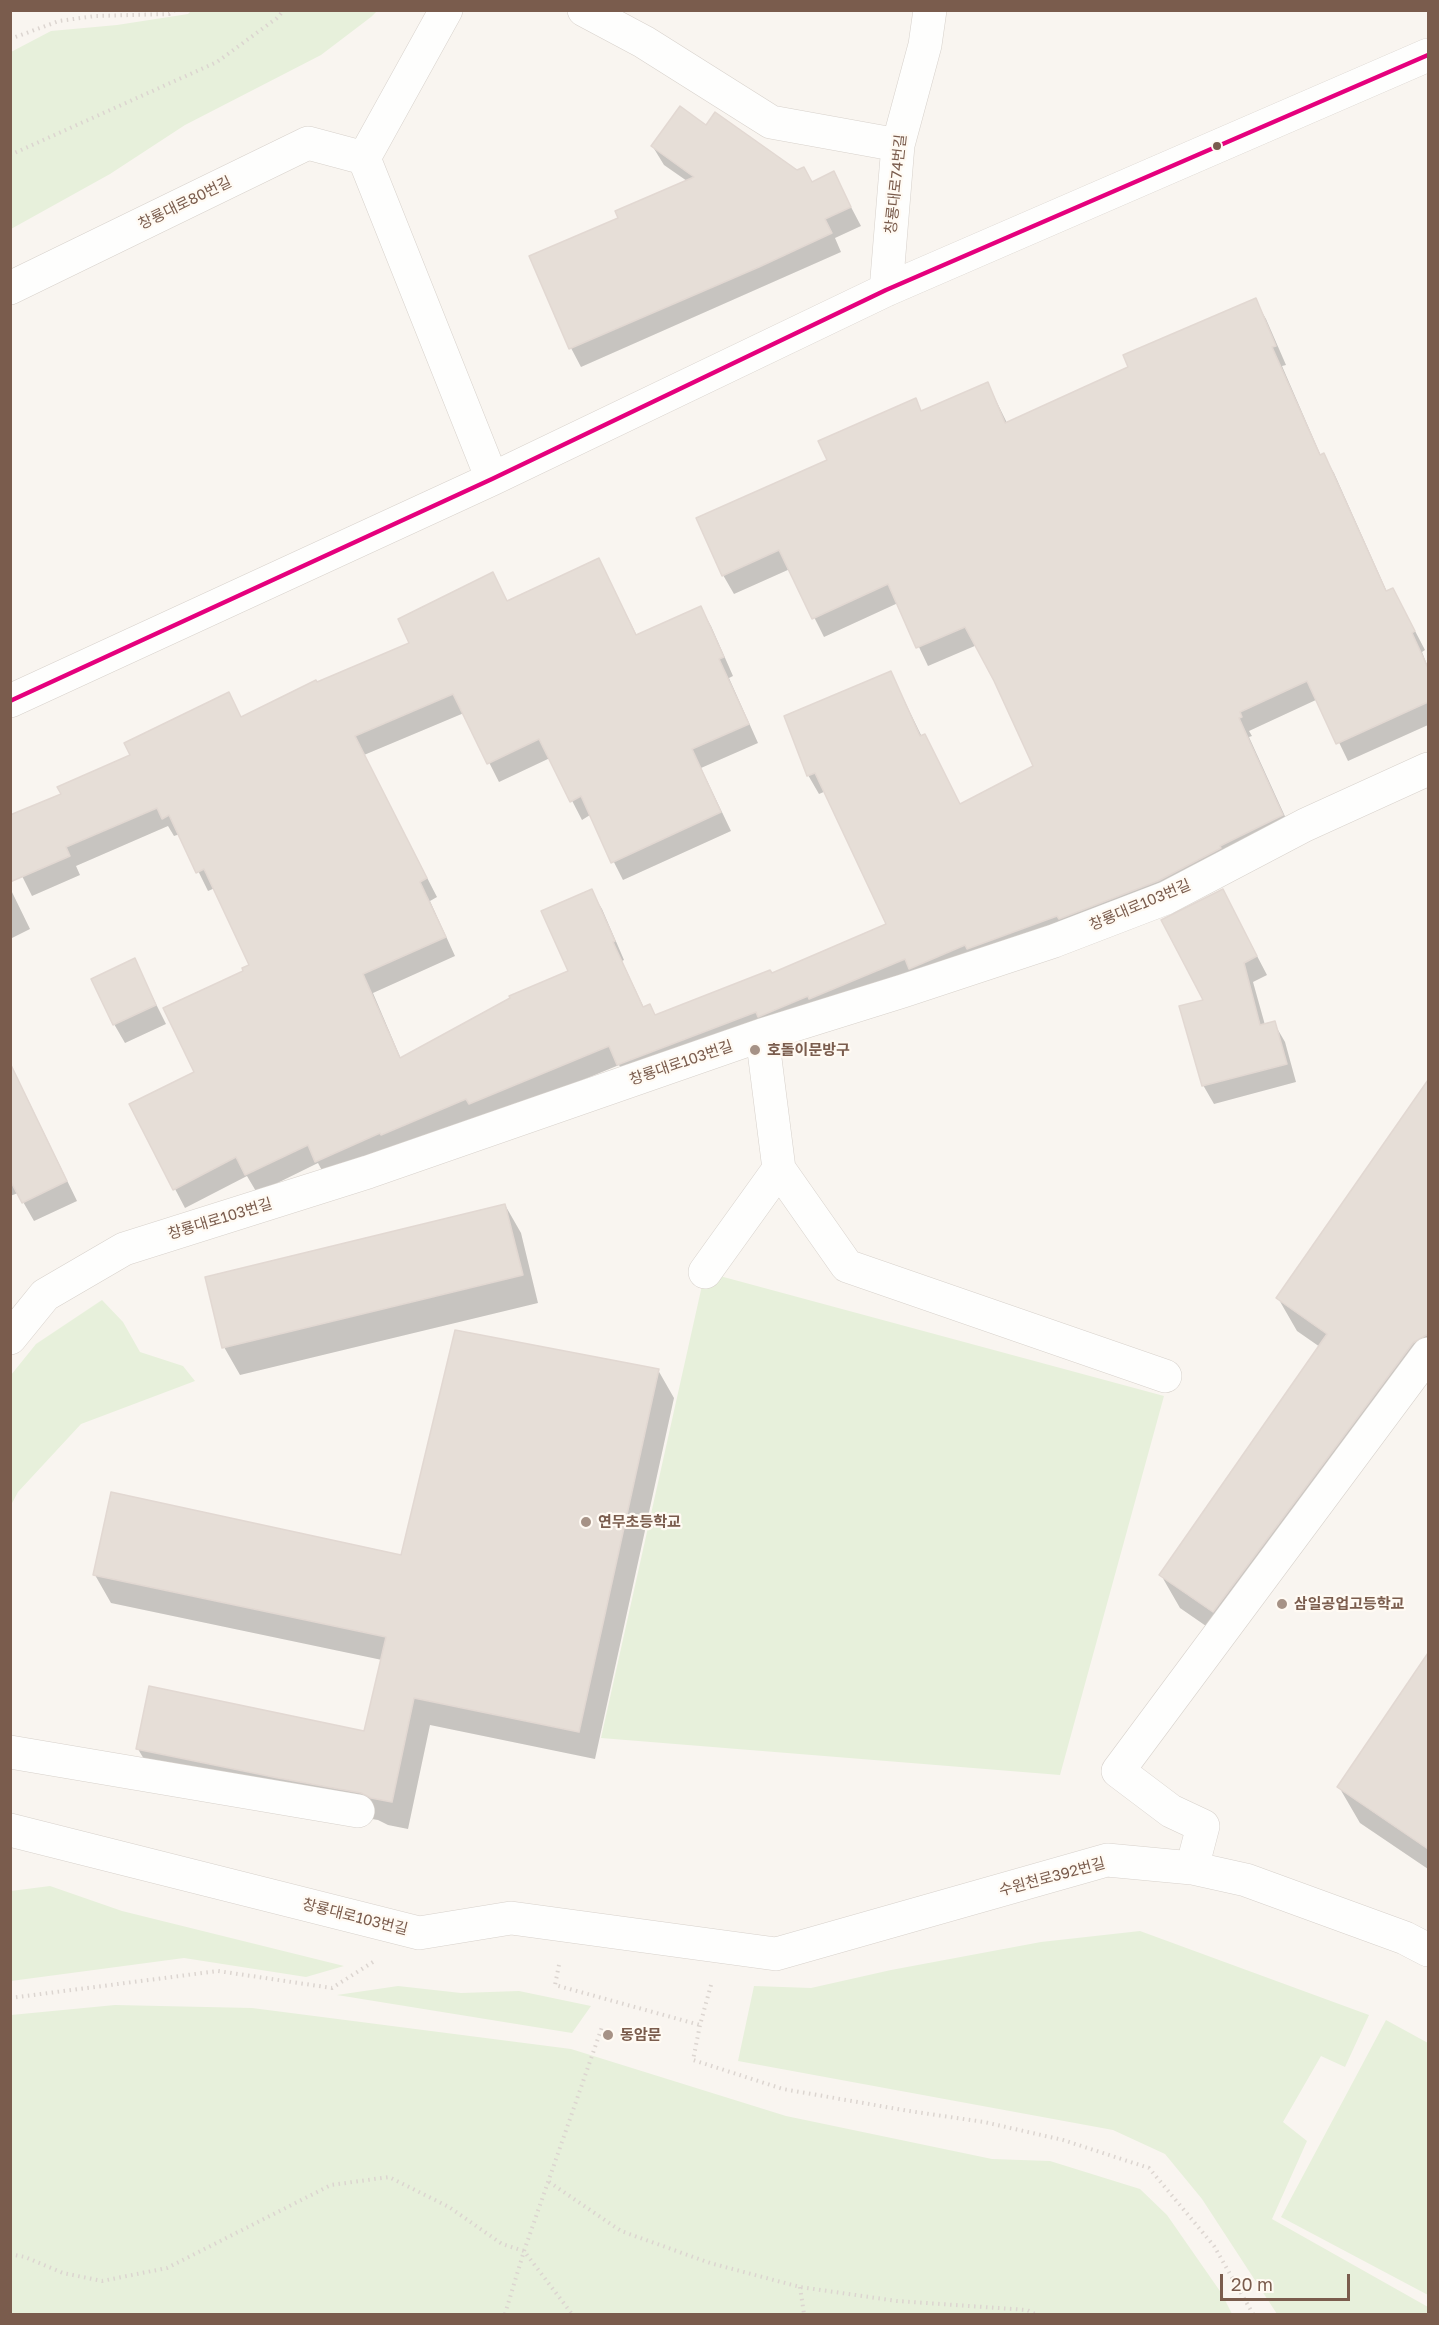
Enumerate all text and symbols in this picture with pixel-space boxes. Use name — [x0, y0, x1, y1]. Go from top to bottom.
street label: 창룡대로74번길 — [882, 133, 910, 235]
unlabelled marker — [1211, 140, 1223, 152]
street label: 창룡대로80번길 — [136, 173, 234, 233]
street label: 창룡대로103번길 — [1087, 876, 1193, 934]
street label: 창룡대로103번길 — [627, 1037, 735, 1089]
place label: 호돌이문방구 — [767, 1041, 850, 1059]
marker: 호돌이문방구 — [748, 1043, 762, 1057]
street label: 창룡대로103번길 — [166, 1195, 274, 1243]
place label: 연무초등학교 — [598, 1513, 681, 1531]
marker: 연무초등학교 — [579, 1515, 593, 1529]
place label: 삼일공업고등학교 — [1294, 1595, 1404, 1613]
marker: 삼일공업고등학교 — [1275, 1597, 1289, 1611]
street label: 수원천로392번길 — [997, 1854, 1107, 1900]
street label: 창룡대로103번길 — [300, 1895, 410, 1939]
place label: 동암문 — [620, 2026, 661, 2044]
marker: 동암문 — [601, 2028, 615, 2042]
scale bar — [1223, 2262, 1354, 2300]
text: 20 m — [1231, 2273, 1273, 2295]

